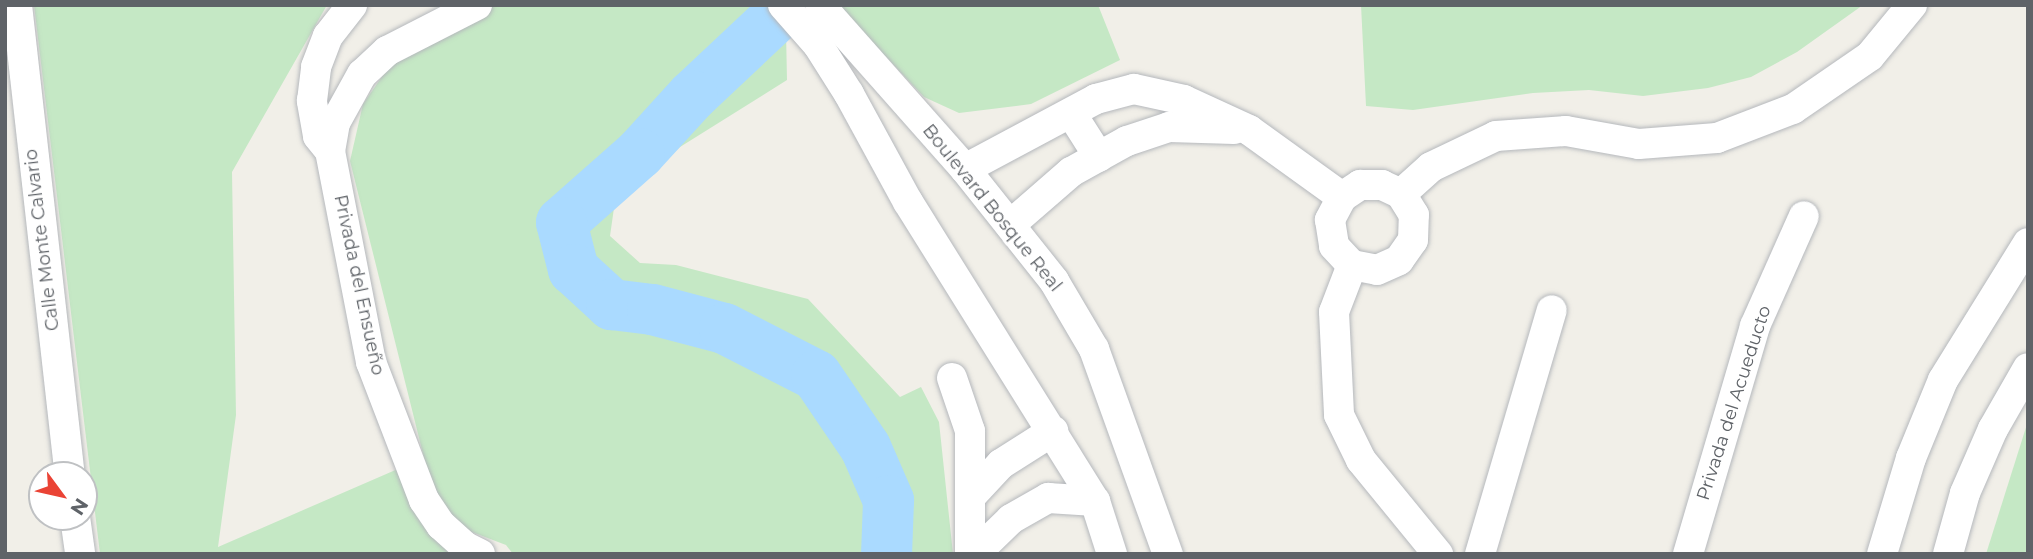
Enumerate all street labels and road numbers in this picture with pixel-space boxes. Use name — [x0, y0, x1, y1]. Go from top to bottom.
street label: Boulevard Bosque Real — [918, 120, 1066, 296]
street label: Calle Monte Calvario — [20, 148, 64, 332]
street label: Privada del Ensueño — [329, 193, 389, 377]
street label: Privada del Acueducto — [1692, 303, 1776, 503]

